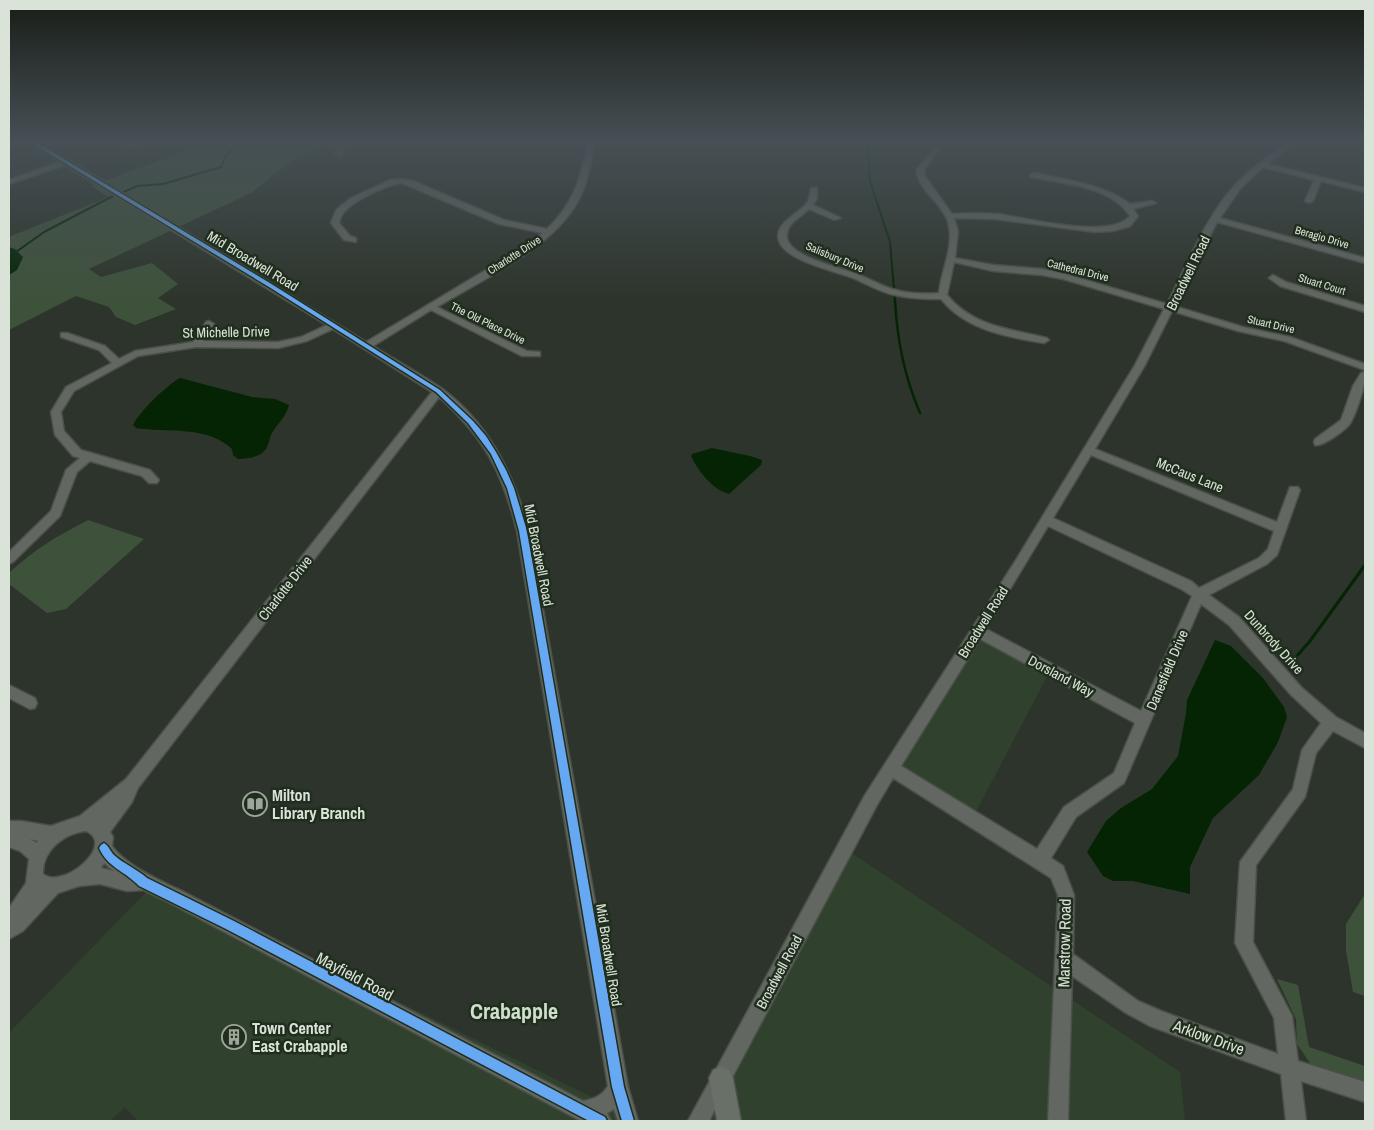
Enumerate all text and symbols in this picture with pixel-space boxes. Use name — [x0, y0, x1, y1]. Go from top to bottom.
street label: Beragio Drive — [1293, 223, 1351, 251]
street label: Mid Broadwell Road — [204, 227, 302, 295]
street label: Charlotte Drive — [485, 233, 543, 277]
street label: Broadwell Road — [1162, 233, 1214, 313]
street label: Salisbury Drive — [804, 239, 866, 275]
street label: Cathedral Drive — [1046, 256, 1110, 284]
street label: Stuart Court — [1297, 270, 1348, 298]
street label: The Old Place Drive — [448, 299, 528, 347]
street label: Stuart Drive — [1246, 312, 1296, 336]
street label: St Michelle Drive — [182, 322, 270, 342]
street label: McCaus Lane — [1154, 453, 1226, 497]
street label: Mid Broadwell Road — [520, 503, 558, 607]
street label: Charlotte Drive — [254, 552, 316, 624]
street label: Broadwell Road — [954, 583, 1012, 661]
street label: Dunbrody Drive — [1240, 606, 1308, 678]
street label: Danesfield Drive — [1142, 627, 1192, 713]
street label: Dorsland Way — [1025, 651, 1097, 701]
place label: Milton Library Branch — [272, 784, 365, 824]
library icon: Milton Library Branch — [242, 791, 268, 817]
street label: Marstrow Road — [1052, 898, 1076, 988]
street label: Mid Broadwell Road — [592, 903, 626, 1007]
street label: Broadwell Road — [752, 932, 806, 1012]
street label: Mayfield Road — [312, 946, 398, 1006]
district label: Crabapple — [470, 996, 558, 1026]
street label: Arklow Drive — [1169, 1014, 1248, 1060]
place label: Town Center East Crabapple — [252, 1017, 348, 1057]
building icon: Town Center East Crabapple — [221, 1024, 247, 1050]

